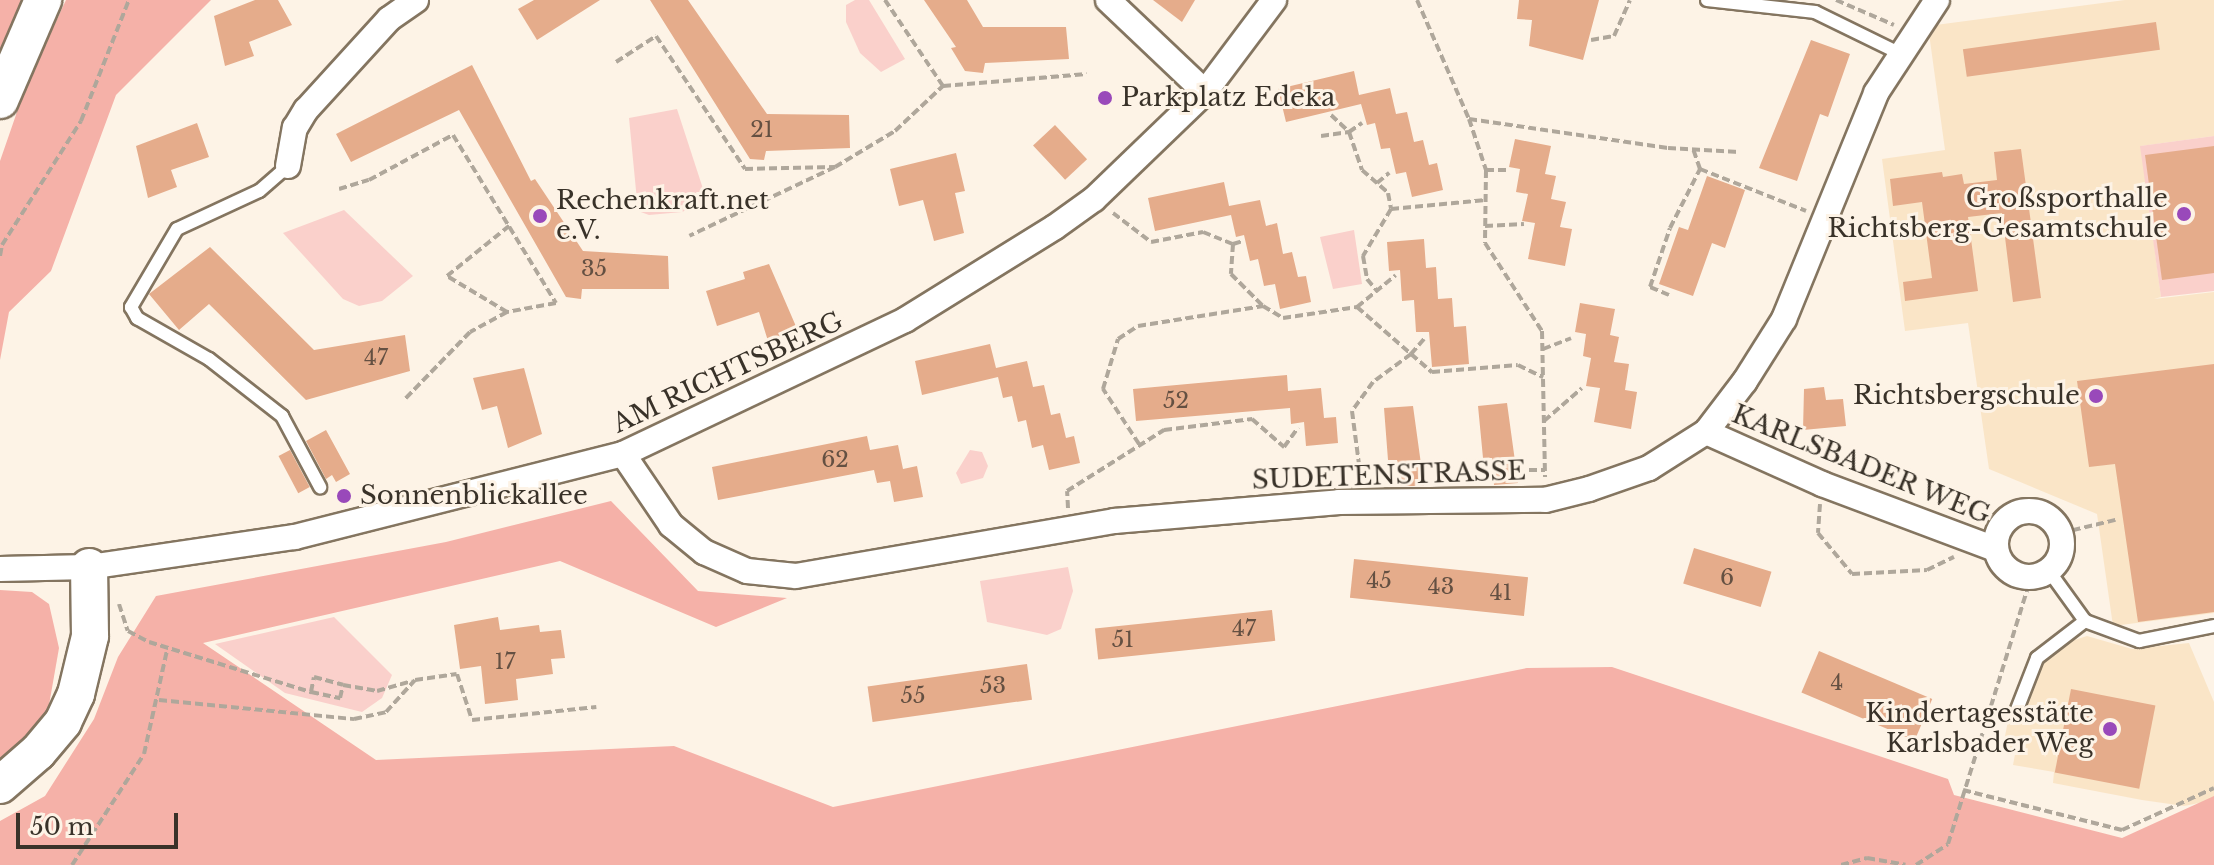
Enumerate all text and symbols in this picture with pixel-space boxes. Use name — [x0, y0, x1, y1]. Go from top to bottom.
place label: Parkplatz Edeka — [1121, 82, 1335, 114]
marker: Parkplatz Edeka — [1096, 89, 1114, 107]
house number: 21 — [750, 117, 774, 143]
place label: Großsporthalle Richtsberg-Gesamtschule — [1827, 183, 2168, 244]
place label: Rechenkraft.net e.V. — [556, 185, 769, 246]
marker: Großsporthalle Richtsberg-Gesamtschule — [2175, 205, 2193, 223]
marker: Rechenkraft.net e.V. — [531, 207, 549, 225]
house number: 35 — [581, 256, 607, 282]
street label: AM RICHTSBERG — [608, 306, 848, 440]
house number: 47 — [364, 345, 388, 371]
place label: Richtsbergschule — [1853, 380, 2080, 412]
marker: Richtsbergschule — [2087, 387, 2105, 405]
house number: 52 — [1163, 388, 1189, 414]
street label: KARLSBADER WEG — [1726, 399, 1996, 531]
house number: 62 — [821, 447, 849, 473]
street label: SUDETENSTRASSE — [1251, 456, 1527, 496]
place label: Sonnenblickallee — [360, 480, 588, 512]
marker: Sonnenblickallee — [335, 487, 353, 505]
house number: 6 — [1720, 565, 1734, 591]
house number: 45 — [1366, 568, 1392, 594]
house number: 43 — [1428, 574, 1454, 600]
house number: 41 — [1490, 580, 1512, 606]
house number: 47 — [1232, 616, 1256, 642]
house number: 51 — [1112, 627, 1134, 653]
house number: 17 — [495, 649, 515, 675]
house number: 4 — [1831, 670, 1843, 696]
house number: 53 — [980, 673, 1006, 699]
house number: 55 — [901, 683, 925, 709]
place label: Kindertagesstätte Karlsbader Weg — [1865, 698, 2094, 760]
marker: Kindertagesstätte Karlsbader Weg — [2101, 720, 2119, 738]
scale bar — [20, 797, 182, 847]
text: 50 m — [30, 812, 93, 841]

